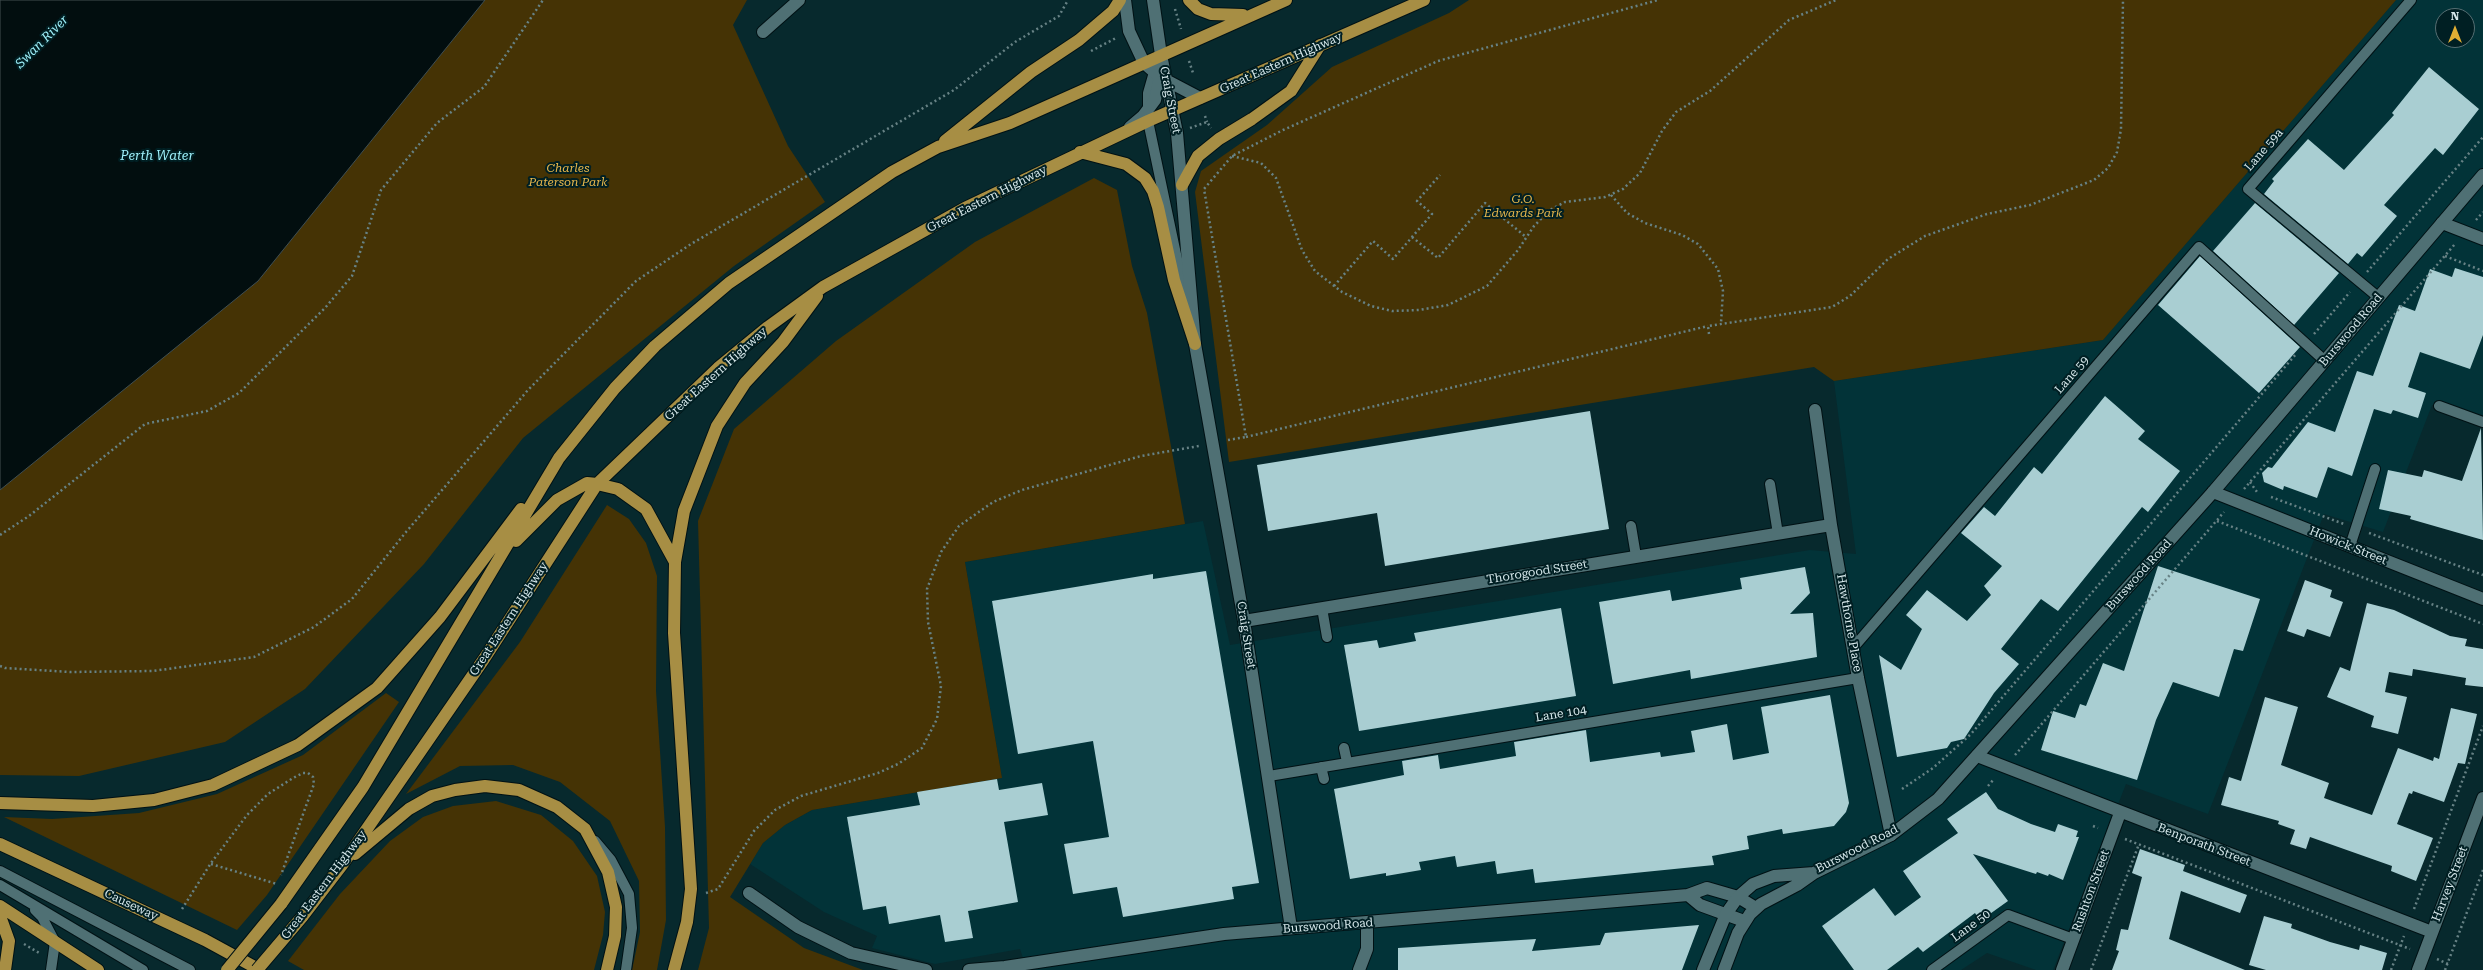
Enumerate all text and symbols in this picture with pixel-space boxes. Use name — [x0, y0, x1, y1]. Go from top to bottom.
north arrow — [2435, 8, 2475, 48]
text: N — [2451, 10, 2459, 23]
water label: Swan River — [12, 12, 72, 72]
street label: Great Eastern Highway — [1218, 29, 1344, 97]
street label: Craig Street — [1156, 65, 1184, 135]
street label: Lane 59a — [2242, 126, 2286, 174]
water label: Perth Water — [120, 148, 194, 164]
park label: Charles Paterson Park — [528, 161, 608, 189]
street label: Great Eastern Highway — [925, 162, 1049, 236]
park label: G.O. Edwards Park — [1484, 192, 1562, 220]
street label: Burswood Road — [2316, 291, 2386, 369]
street label: Great Eastern Highway — [662, 324, 770, 424]
street label: Lane 59 — [2052, 353, 2092, 397]
street label: Howick Street — [2307, 524, 2389, 568]
street label: Burswood Road — [2103, 537, 2175, 613]
street label: Thorogood Street — [1486, 557, 1588, 587]
street label: Great Eastern Highway — [467, 559, 551, 679]
street label: Hawthorne Place — [1833, 573, 1865, 673]
street label: Craig Street — [1234, 600, 1258, 670]
street label: Lane 104 — [1534, 703, 1588, 725]
street label: Benporath Street — [2155, 821, 2253, 869]
street label: Burswood Road — [1813, 822, 1901, 876]
street label: Great Eastern Highway — [278, 828, 370, 942]
street label: Harvey Street — [2429, 844, 2471, 924]
street label: Rushton Street — [2070, 848, 2112, 934]
street label: Causeway — [102, 886, 160, 924]
street label: Lane 50 — [1949, 907, 1993, 945]
street label: Burswood Road — [1282, 916, 1374, 936]

